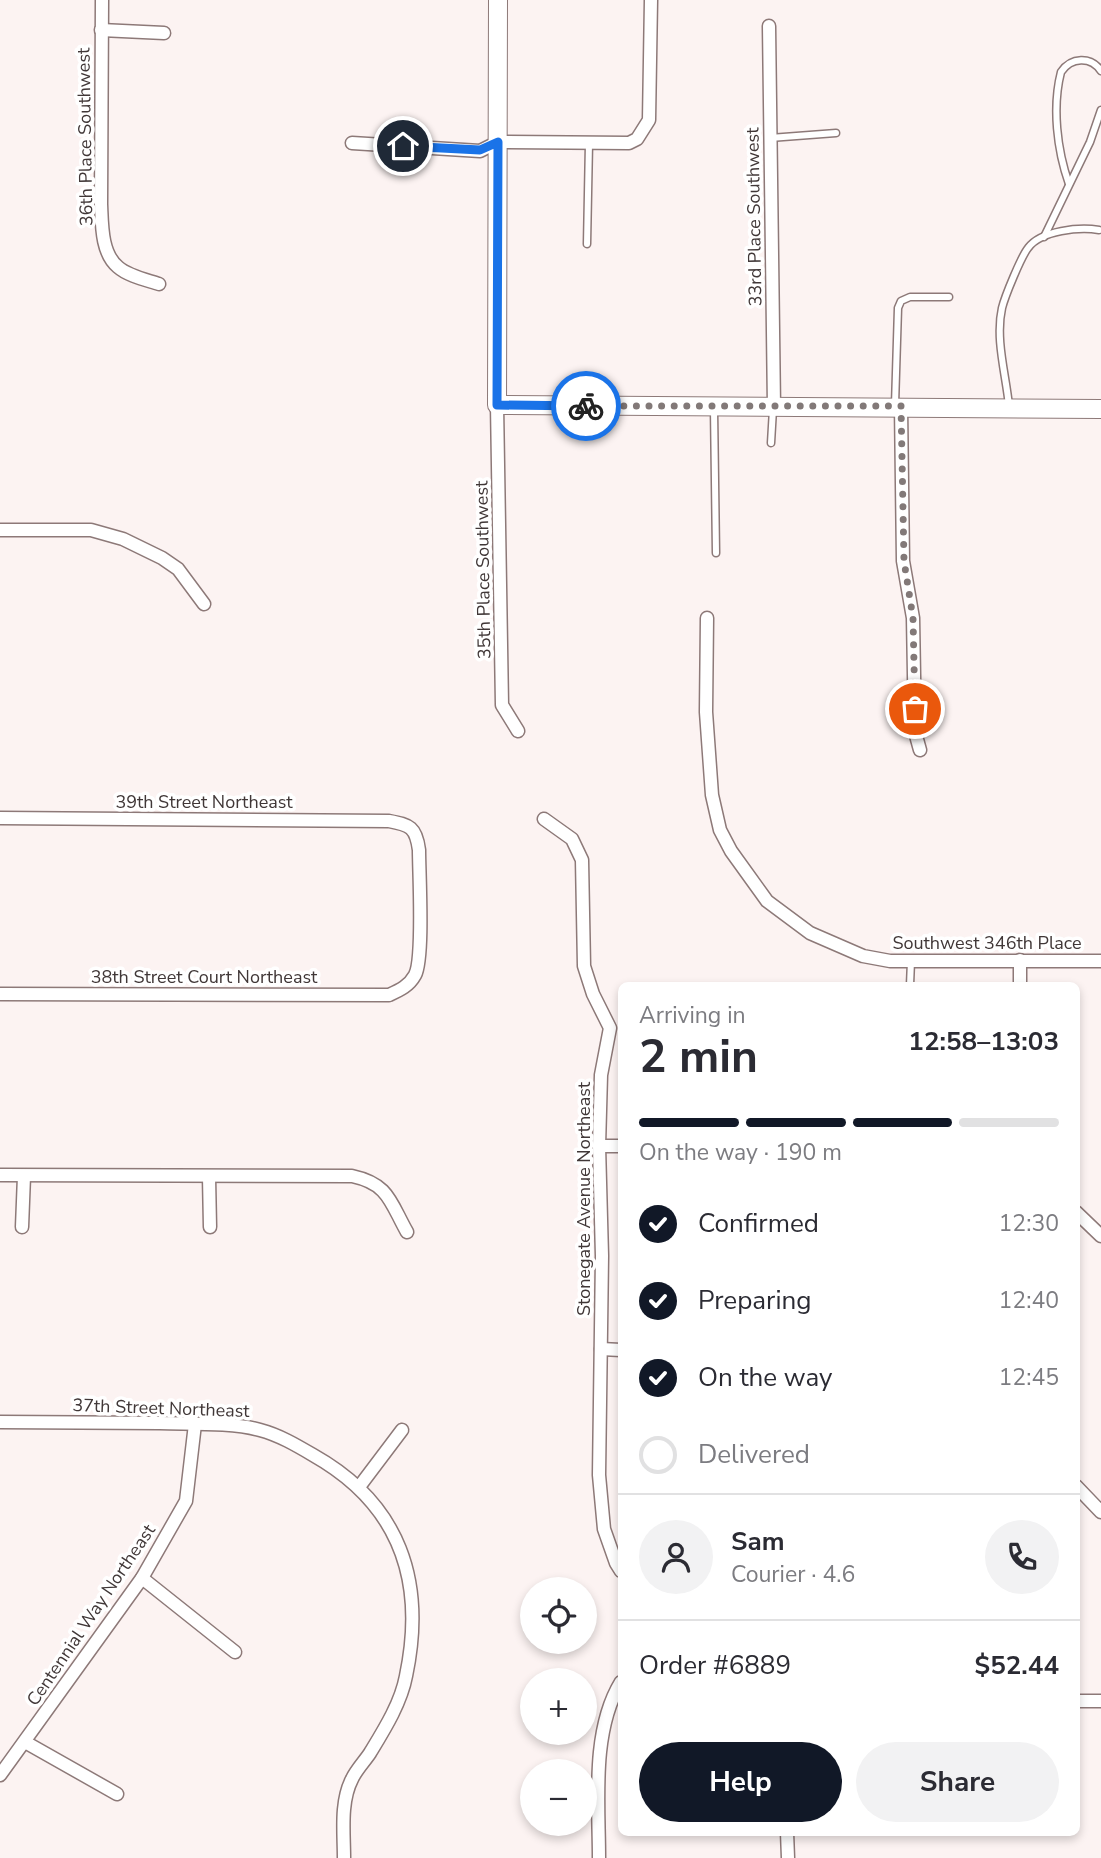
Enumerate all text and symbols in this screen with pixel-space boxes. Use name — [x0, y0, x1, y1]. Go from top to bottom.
street label: 36th Place Southwest — [71, 47, 99, 226]
pin — [373, 116, 433, 176]
icon: home — [384, 127, 422, 165]
street label: 33rd Place Southwest — [740, 127, 768, 307]
courier — [551, 371, 621, 441]
icon: bike — [567, 387, 605, 425]
street label: 35th Place Southwest — [469, 480, 497, 659]
pin — [885, 679, 945, 739]
icon: bag — [896, 690, 934, 728]
street label: 39th Street Northeast — [115, 790, 293, 814]
street label: Southwest 346th Place — [892, 931, 1082, 955]
street label: 38th Street Court Northeast — [91, 965, 318, 989]
text: Arriving in — [639, 1000, 746, 1031]
text: 12:58–13:03 — [908, 1024, 1059, 1059]
text: 2 min — [639, 1025, 758, 1088]
street label: Stonegate Avenue Northeast — [572, 1081, 596, 1316]
text: On the way · 190 m — [639, 1137, 842, 1168]
icon: check — [639, 1205, 677, 1243]
text: Confirmed — [698, 1206, 819, 1241]
text: 12:30 — [999, 1208, 1059, 1239]
icon: check — [639, 1282, 677, 1320]
text: Preparing — [698, 1283, 811, 1318]
text: 12:40 — [999, 1285, 1059, 1316]
icon: check — [639, 1359, 677, 1397]
text: On the way — [698, 1360, 832, 1395]
text: 12:45 — [999, 1362, 1059, 1393]
street label: 37th Street Northeast — [72, 1393, 251, 1423]
text: Delivered — [698, 1437, 810, 1472]
street label: Centennial Way Northeast — [21, 1519, 161, 1710]
button: person — [639, 1520, 713, 1594]
button: phone — [985, 1520, 1059, 1594]
text: Sam — [731, 1524, 784, 1559]
text: Courier · 4.6 — [731, 1559, 855, 1590]
map controls — [520, 1577, 597, 1836]
button: locate — [520, 1577, 597, 1654]
text: Order #6889 — [639, 1648, 791, 1683]
text: $52.44 — [975, 1648, 1059, 1683]
button: + — [520, 1668, 597, 1745]
button: Help — [639, 1742, 842, 1822]
button: Share — [856, 1742, 1059, 1822]
button: − — [520, 1759, 597, 1836]

